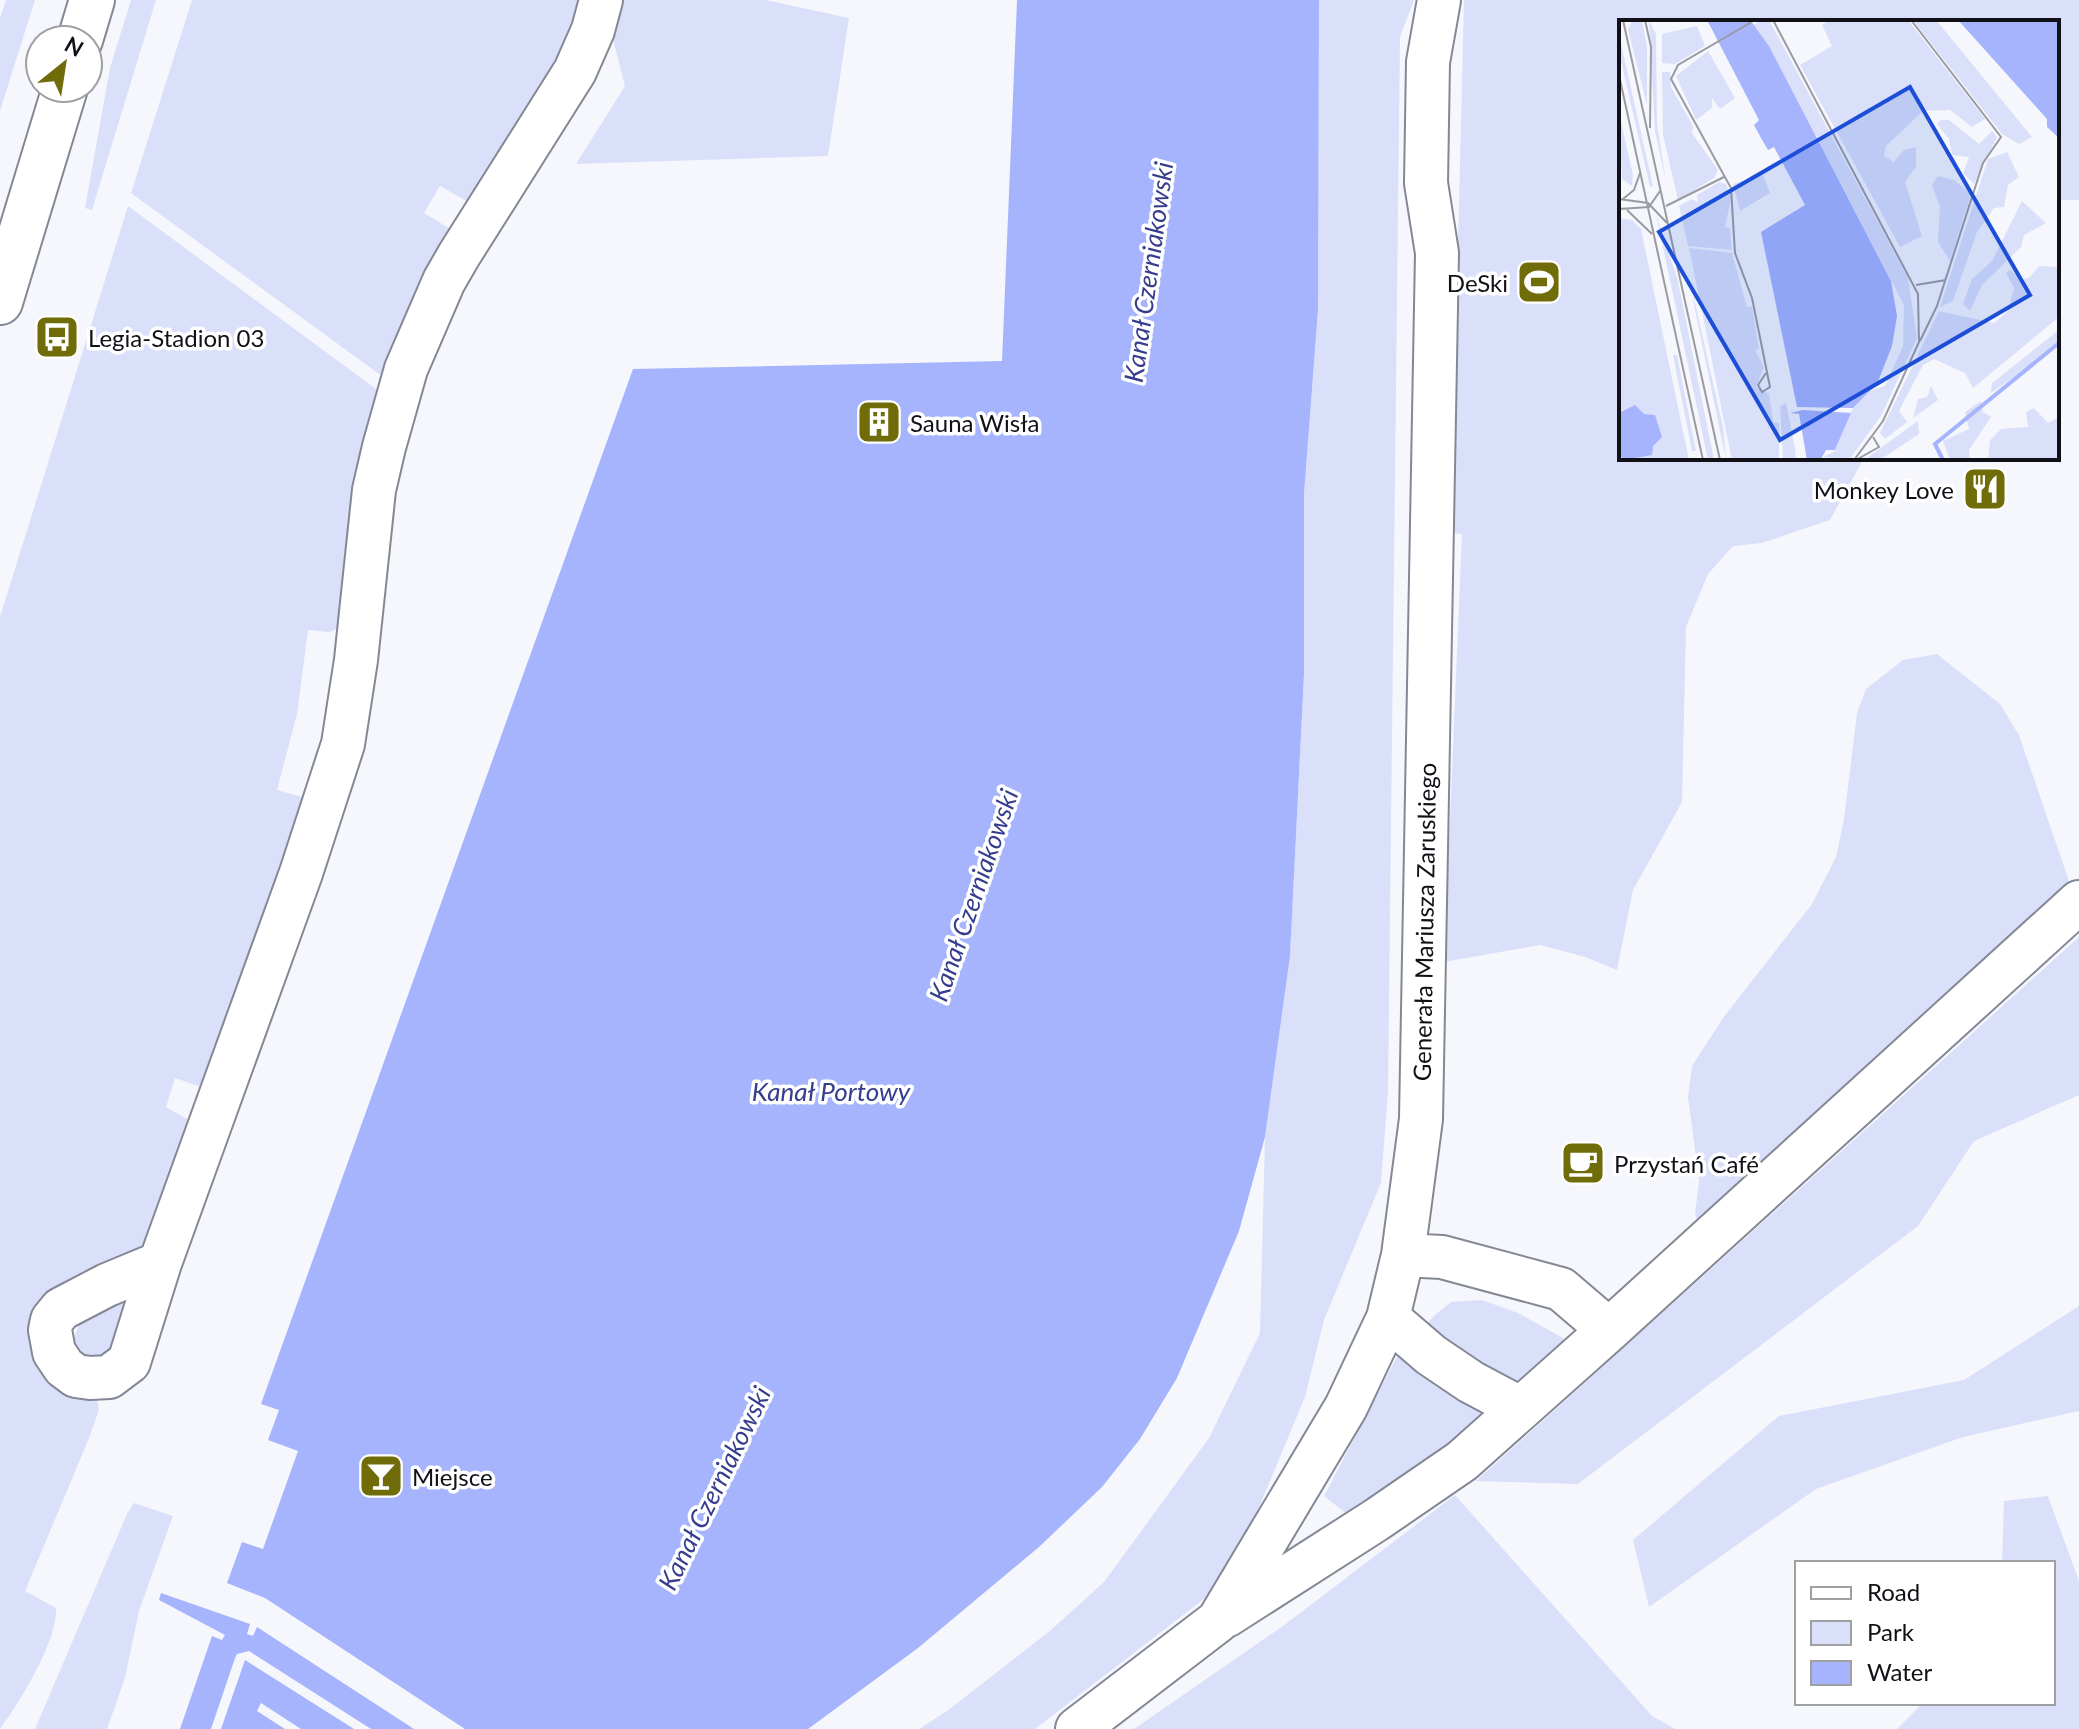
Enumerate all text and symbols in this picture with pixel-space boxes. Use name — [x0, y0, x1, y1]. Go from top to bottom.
inset map — [1619, 20, 2059, 460]
north arrow — [24, 24, 104, 104]
text: N — [60, 30, 88, 62]
water label: Kanał Czerniakowski — [1117, 160, 1179, 384]
sports icon: DeSki — [1515, 258, 1563, 306]
place label: DeSki — [1447, 268, 1508, 297]
bus stop icon: Legia-Stadion 03 — [33, 313, 81, 361]
place label: Legia-Stadion 03 — [88, 323, 264, 352]
building icon: Sauna Wisła — [855, 398, 903, 446]
place label: Sauna Wisła — [910, 408, 1040, 437]
restaurant icon: Monkey Love — [1961, 465, 2009, 513]
place label: Monkey Love — [1814, 475, 1954, 504]
street label: Generała Mariusza Zaruskiego — [1407, 763, 1441, 1081]
water label: Kanał Czerniakowski — [922, 785, 1024, 1005]
water label: Kanał Portowy — [752, 1075, 911, 1107]
cafe icon: Przystań Café — [1559, 1139, 1607, 1187]
place label: Przystań Café — [1614, 1149, 1759, 1178]
water label: Kanał Czerniakowski — [651, 1381, 777, 1595]
bar icon: Miejsce — [357, 1452, 405, 1500]
place label: Miejsce — [412, 1462, 493, 1491]
legend — [1795, 1561, 2055, 1705]
text: Road — [1867, 1577, 1920, 1606]
text: Park — [1867, 1617, 1915, 1646]
text: Water — [1867, 1657, 1932, 1686]

